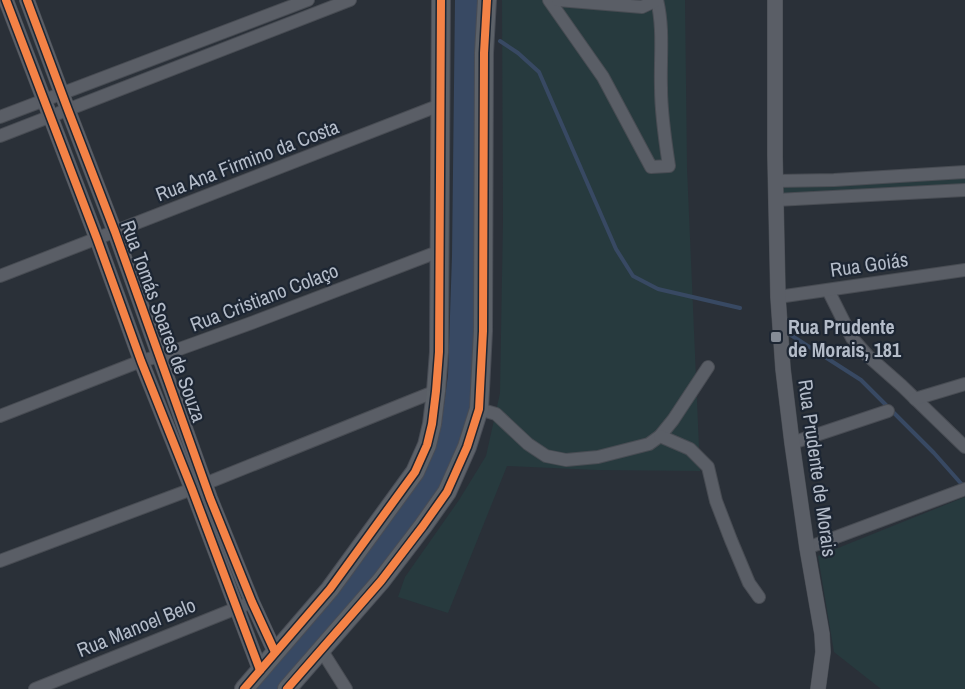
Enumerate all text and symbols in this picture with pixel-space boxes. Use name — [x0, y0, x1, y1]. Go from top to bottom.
street label: Rua Ana Firmino da Costa — [152, 113, 342, 207]
street label: Rua Tomás Soares de Souza — [115, 216, 213, 426]
street label: Rua Goiás — [828, 245, 910, 283]
street label: Rua Cristiano Colaço — [186, 256, 342, 338]
place label: Rua Prudente de Morais, 181 — [788, 313, 902, 363]
marker: Rua Prudente de Morais, 181 — [769, 330, 783, 344]
street label: Rua Prudente de Morais — [792, 378, 844, 558]
street label: Rua Manoel Belo — [73, 591, 199, 663]

